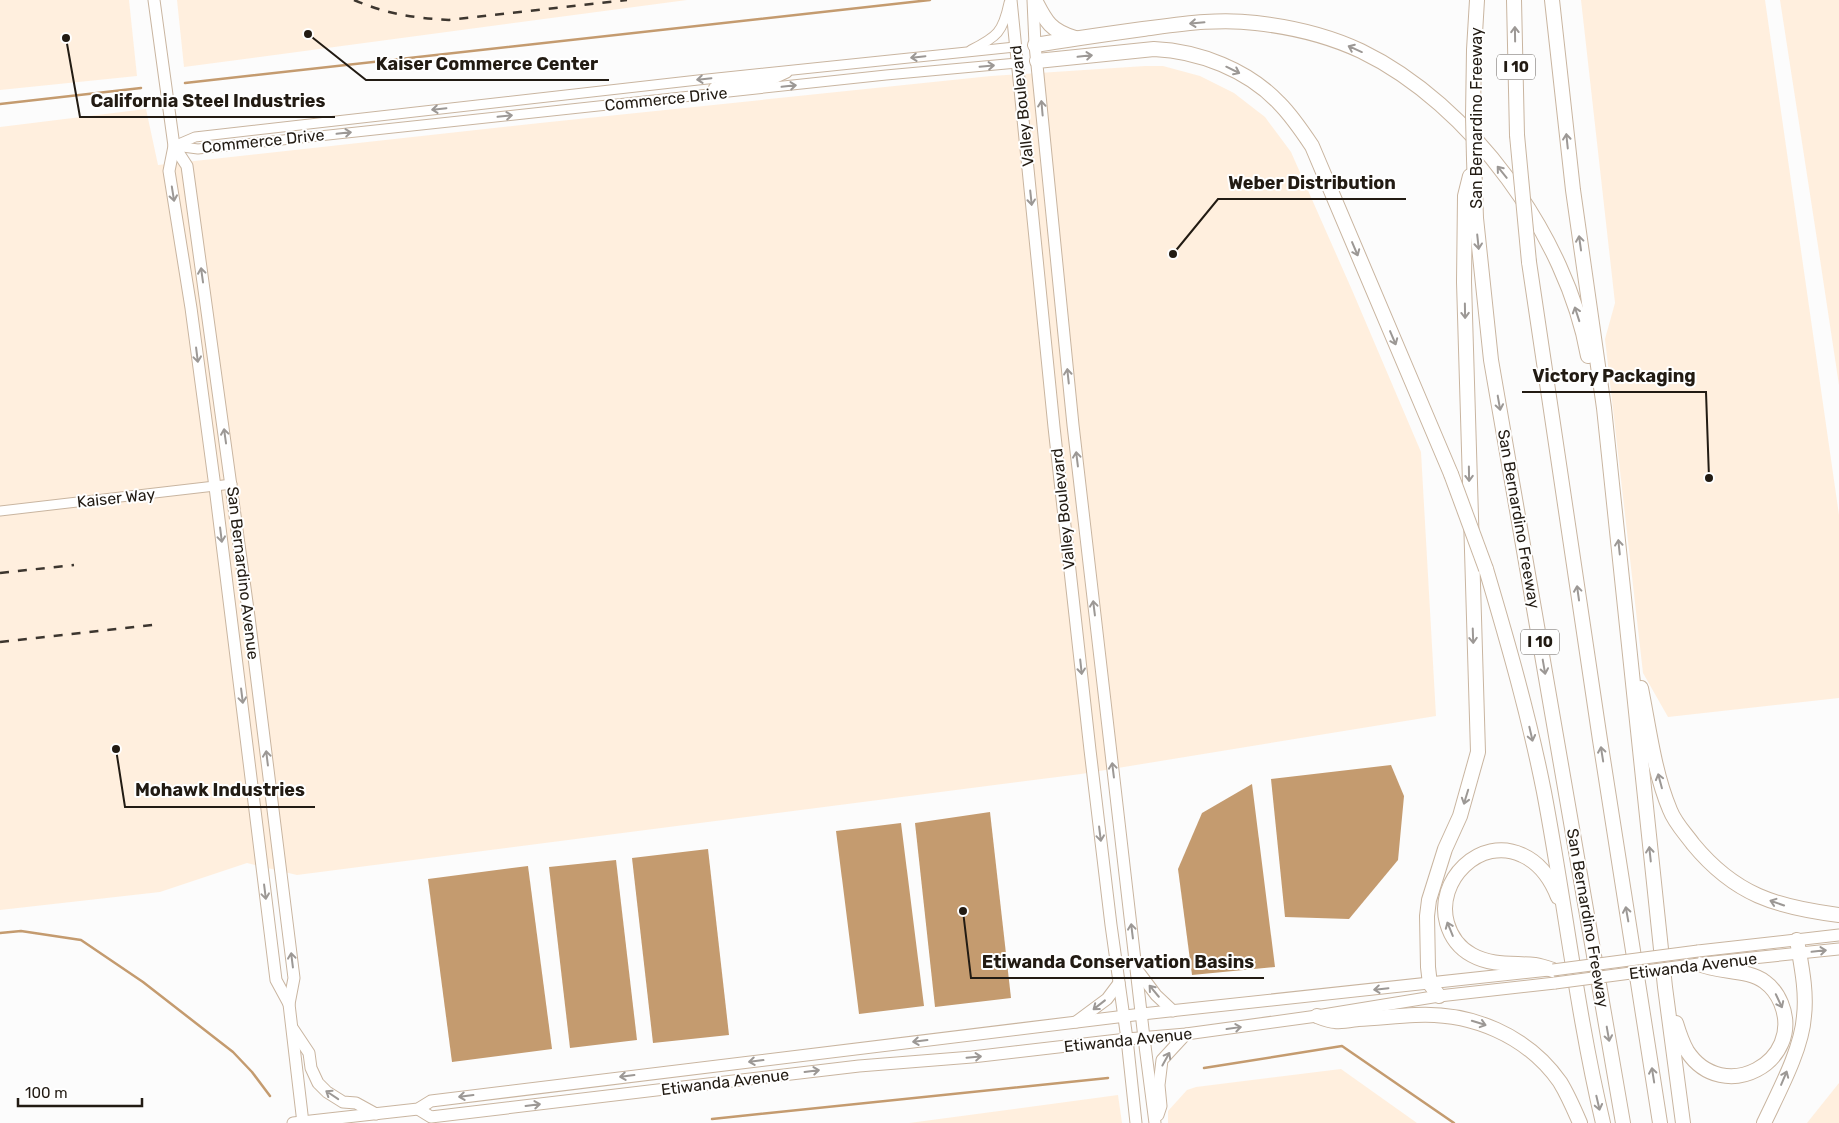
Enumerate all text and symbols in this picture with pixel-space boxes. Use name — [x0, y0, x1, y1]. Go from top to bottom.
one-way arrow — [1189, 18, 1205, 27]
one-way arrow — [1510, 26, 1520, 42]
street label: San Bernardino Freeway — [1467, 27, 1486, 209]
one-way arrow — [1348, 43, 1363, 53]
street label: Valley Boulevard — [1006, 44, 1038, 168]
callout: Kaiser Commerce Center — [366, 47, 609, 80]
one-way arrow — [1077, 51, 1093, 61]
one-way arrow — [911, 52, 927, 62]
text: Kaiser Commerce Center — [376, 53, 598, 75]
road number: I 10 — [1497, 54, 1535, 80]
one-way arrow — [979, 61, 995, 70]
one-way arrow — [1225, 66, 1240, 75]
one-way arrow — [697, 74, 713, 84]
one-way arrow — [781, 81, 797, 90]
street label: Commerce Drive — [604, 83, 728, 115]
callout: California Steel Industries — [80, 84, 335, 117]
text: California Steel Industries — [90, 90, 326, 112]
one-way arrow — [1037, 100, 1047, 116]
one-way arrow — [431, 104, 447, 114]
one-way arrow — [497, 111, 513, 121]
street label: Commerce Drive — [201, 125, 325, 157]
one-way arrow — [336, 128, 352, 138]
one-way arrow — [1562, 134, 1572, 150]
one-way arrow — [1497, 165, 1508, 178]
callout: Weber Distribution — [1218, 166, 1406, 199]
text: Weber Distribution — [1228, 172, 1396, 194]
one-way arrow — [168, 185, 178, 201]
one-way arrow — [1026, 190, 1036, 206]
one-way arrow — [1474, 234, 1483, 250]
one-way arrow — [1575, 235, 1585, 251]
one-way arrow — [1351, 241, 1361, 256]
one-way arrow — [197, 268, 207, 284]
one-way arrow — [1460, 303, 1470, 319]
one-way arrow — [1572, 307, 1582, 323]
one-way arrow — [1389, 330, 1399, 345]
one-way arrow — [192, 346, 202, 362]
callout: Victory Packaging — [1522, 359, 1706, 392]
text: Victory Packaging — [1532, 365, 1696, 387]
one-way arrow — [1063, 369, 1073, 385]
one-way arrow — [1494, 395, 1504, 411]
street label: San Bernardino Freeway — [1494, 428, 1544, 610]
one-way arrow — [220, 429, 230, 445]
street label: Valley Boulevard — [1047, 447, 1079, 571]
one-way arrow — [1072, 451, 1082, 467]
one-way arrow — [1464, 466, 1474, 482]
street label: Kaiser Way — [76, 484, 156, 512]
street label: San Bernardino Avenue — [223, 485, 263, 661]
one-way arrow — [216, 527, 226, 543]
one-way arrow — [1614, 539, 1624, 555]
one-way arrow — [1573, 585, 1583, 601]
one-way arrow — [1089, 601, 1099, 617]
one-way arrow — [1468, 628, 1478, 644]
road number: I 10 — [1521, 630, 1559, 654]
one-way arrow — [1076, 659, 1086, 675]
one-way arrow — [1540, 659, 1550, 675]
one-way arrow — [237, 688, 247, 704]
one-way arrow — [1527, 725, 1536, 741]
one-way arrow — [1597, 746, 1607, 762]
one-way arrow — [262, 751, 272, 767]
one-way arrow — [1108, 762, 1118, 778]
callout: Mohawk Industries — [125, 774, 315, 807]
one-way arrow — [1655, 774, 1665, 790]
text: Mohawk Industries — [135, 779, 305, 801]
one-way arrow — [1460, 789, 1470, 805]
one-way arrow — [1095, 825, 1105, 841]
street label: San Bernardino Freeway — [1563, 827, 1613, 1009]
one-way arrow — [1645, 847, 1655, 863]
one-way arrow — [260, 883, 270, 899]
one-way arrow — [1770, 898, 1786, 907]
one-way arrow — [1621, 907, 1631, 923]
one-way arrow — [1445, 922, 1454, 937]
one-way arrow — [1127, 924, 1137, 940]
callout: Etiwanda Conservation Basins — [971, 945, 1264, 978]
one-way arrow — [1811, 946, 1827, 956]
street label: Etiwanda Avenue — [1628, 949, 1758, 983]
text: Etiwanda Conservation Basins — [982, 951, 1254, 973]
one-way arrow — [287, 953, 297, 969]
one-way arrow — [1374, 984, 1390, 994]
one-way arrow — [1148, 985, 1159, 998]
one-way arrow — [1775, 993, 1785, 1008]
one-way arrow — [1093, 999, 1106, 1010]
one-way arrow — [1470, 1018, 1486, 1028]
one-way arrow — [1226, 1022, 1242, 1032]
street label: Etiwanda Avenue — [1063, 1024, 1193, 1056]
one-way arrow — [1603, 1026, 1613, 1042]
one-way arrow — [912, 1036, 928, 1046]
one-way arrow — [966, 1052, 982, 1062]
one-way arrow — [1161, 1052, 1171, 1067]
one-way arrow — [749, 1056, 765, 1066]
street label: Etiwanda Avenue — [660, 1065, 790, 1099]
one-way arrow — [804, 1066, 820, 1076]
one-way arrow — [1648, 1067, 1658, 1083]
one-way arrow — [620, 1071, 636, 1081]
one-way arrow — [1780, 1071, 1789, 1086]
scale bar — [18, 1076, 141, 1108]
text: 100 m — [25, 1084, 67, 1102]
one-way arrow — [325, 1090, 339, 1100]
one-way arrow — [458, 1091, 474, 1101]
one-way arrow — [1594, 1095, 1603, 1111]
one-way arrow — [525, 1100, 541, 1110]

